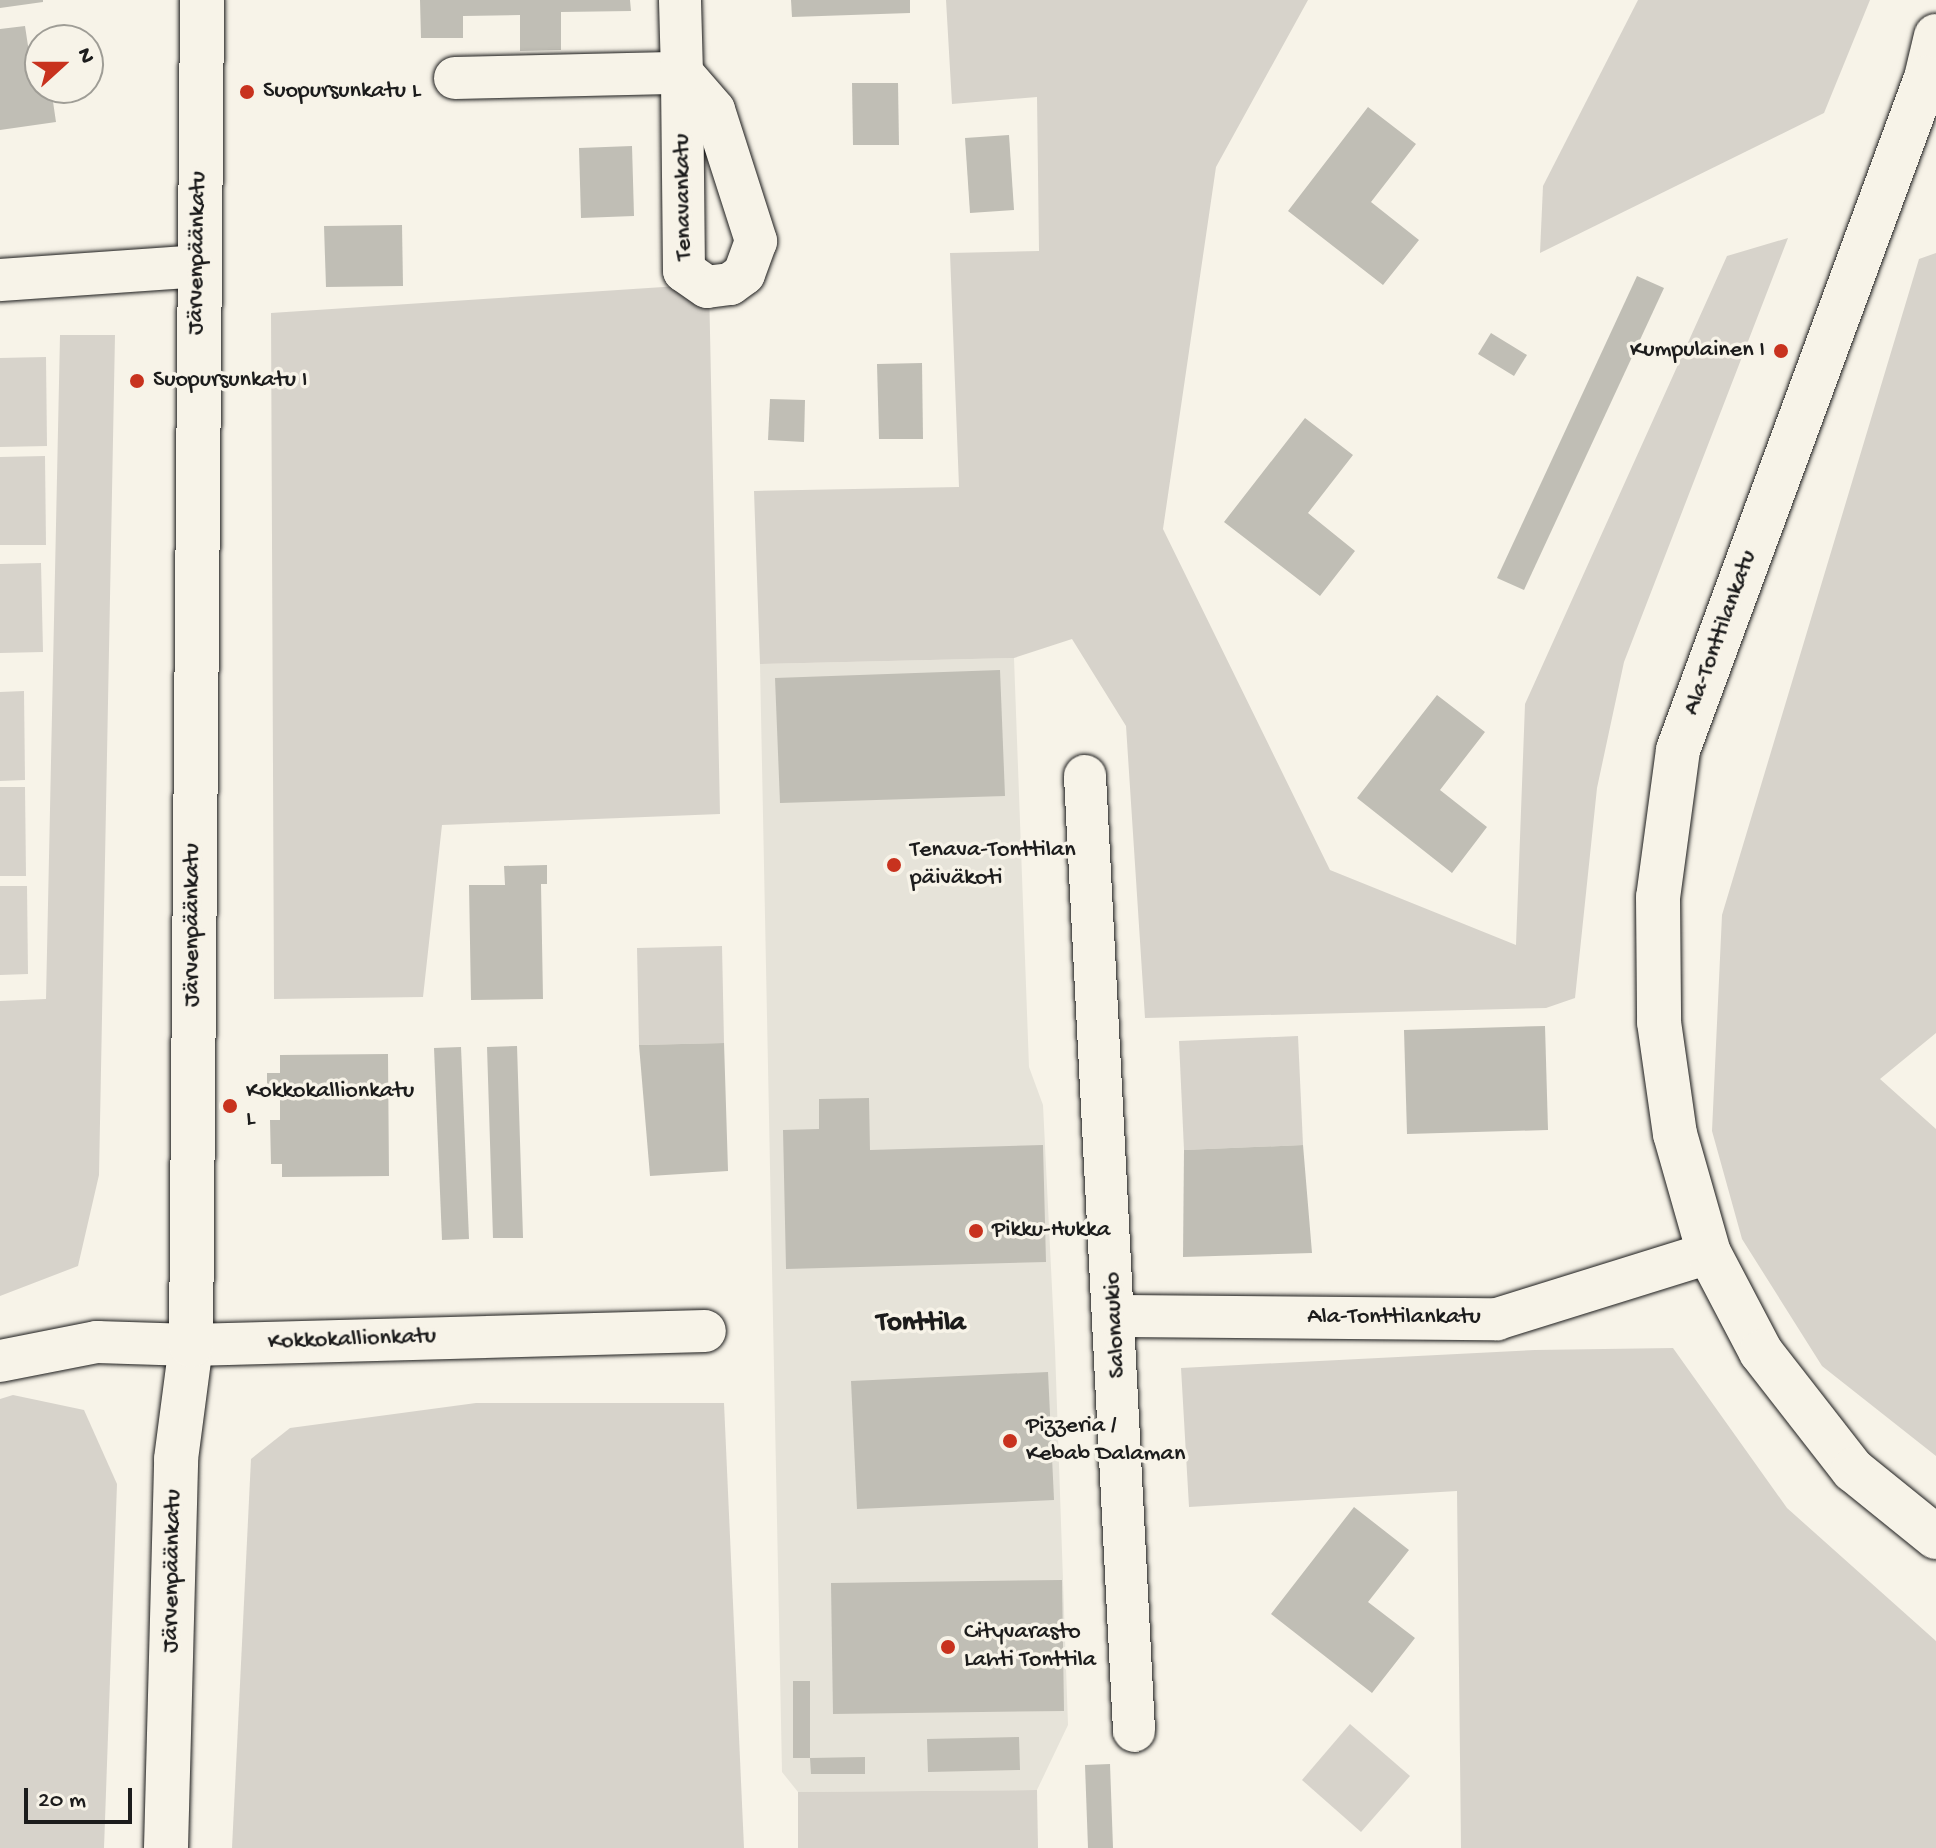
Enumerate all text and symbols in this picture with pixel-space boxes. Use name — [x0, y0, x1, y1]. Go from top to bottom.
north arrow — [24, 24, 104, 104]
text: N — [70, 45, 99, 67]
place label: Suopursunkatu L — [263, 78, 420, 106]
marker: Suopursunkatu L — [238, 83, 256, 101]
street label: Tenavankatu — [668, 133, 700, 261]
street label: Järvenpäänkatu — [182, 171, 214, 335]
place label: Kumpulainen I — [1630, 337, 1765, 365]
marker: Kumpulainen I — [1772, 342, 1790, 360]
place label: Suopursunkatu I — [153, 367, 307, 395]
marker: Suopursunkatu I — [128, 372, 146, 390]
street label: Ala-Tonttilankatu — [1678, 547, 1764, 719]
place label: Tenava-Tonttilan päiväkoti — [910, 837, 1076, 893]
street label: Järvenpäänkatu — [179, 843, 207, 1007]
marker: Tenava-Tonttilan päiväkoti — [885, 856, 903, 874]
place label: Kokkokallionkatu L — [246, 1078, 414, 1134]
marker: Kokkokallionkatu L — [221, 1097, 239, 1115]
place label: Pikku-Hukka — [992, 1217, 1110, 1245]
marker: Pikku-Hukka — [967, 1222, 985, 1240]
street label: Salonaukio — [1099, 1271, 1133, 1379]
street label: Ala-Tonttilankatu — [1307, 1304, 1481, 1332]
district label: Tonttila — [876, 1307, 966, 1341]
street label: Kokkokallionkatu — [267, 1323, 437, 1357]
place label: Pizzeria / Kebab Dalaman — [1026, 1413, 1185, 1469]
marker: Pizzeria / Kebab Dalaman — [1001, 1432, 1019, 1450]
street label: Järvenpäänkatu — [157, 1489, 189, 1653]
place label: Cityvarasto Lahti Tonttila — [964, 1619, 1096, 1675]
marker: Cityvarasto Lahti Tonttila — [939, 1638, 957, 1656]
scale bar — [28, 1772, 136, 1822]
text: 20 m — [38, 1787, 86, 1816]

